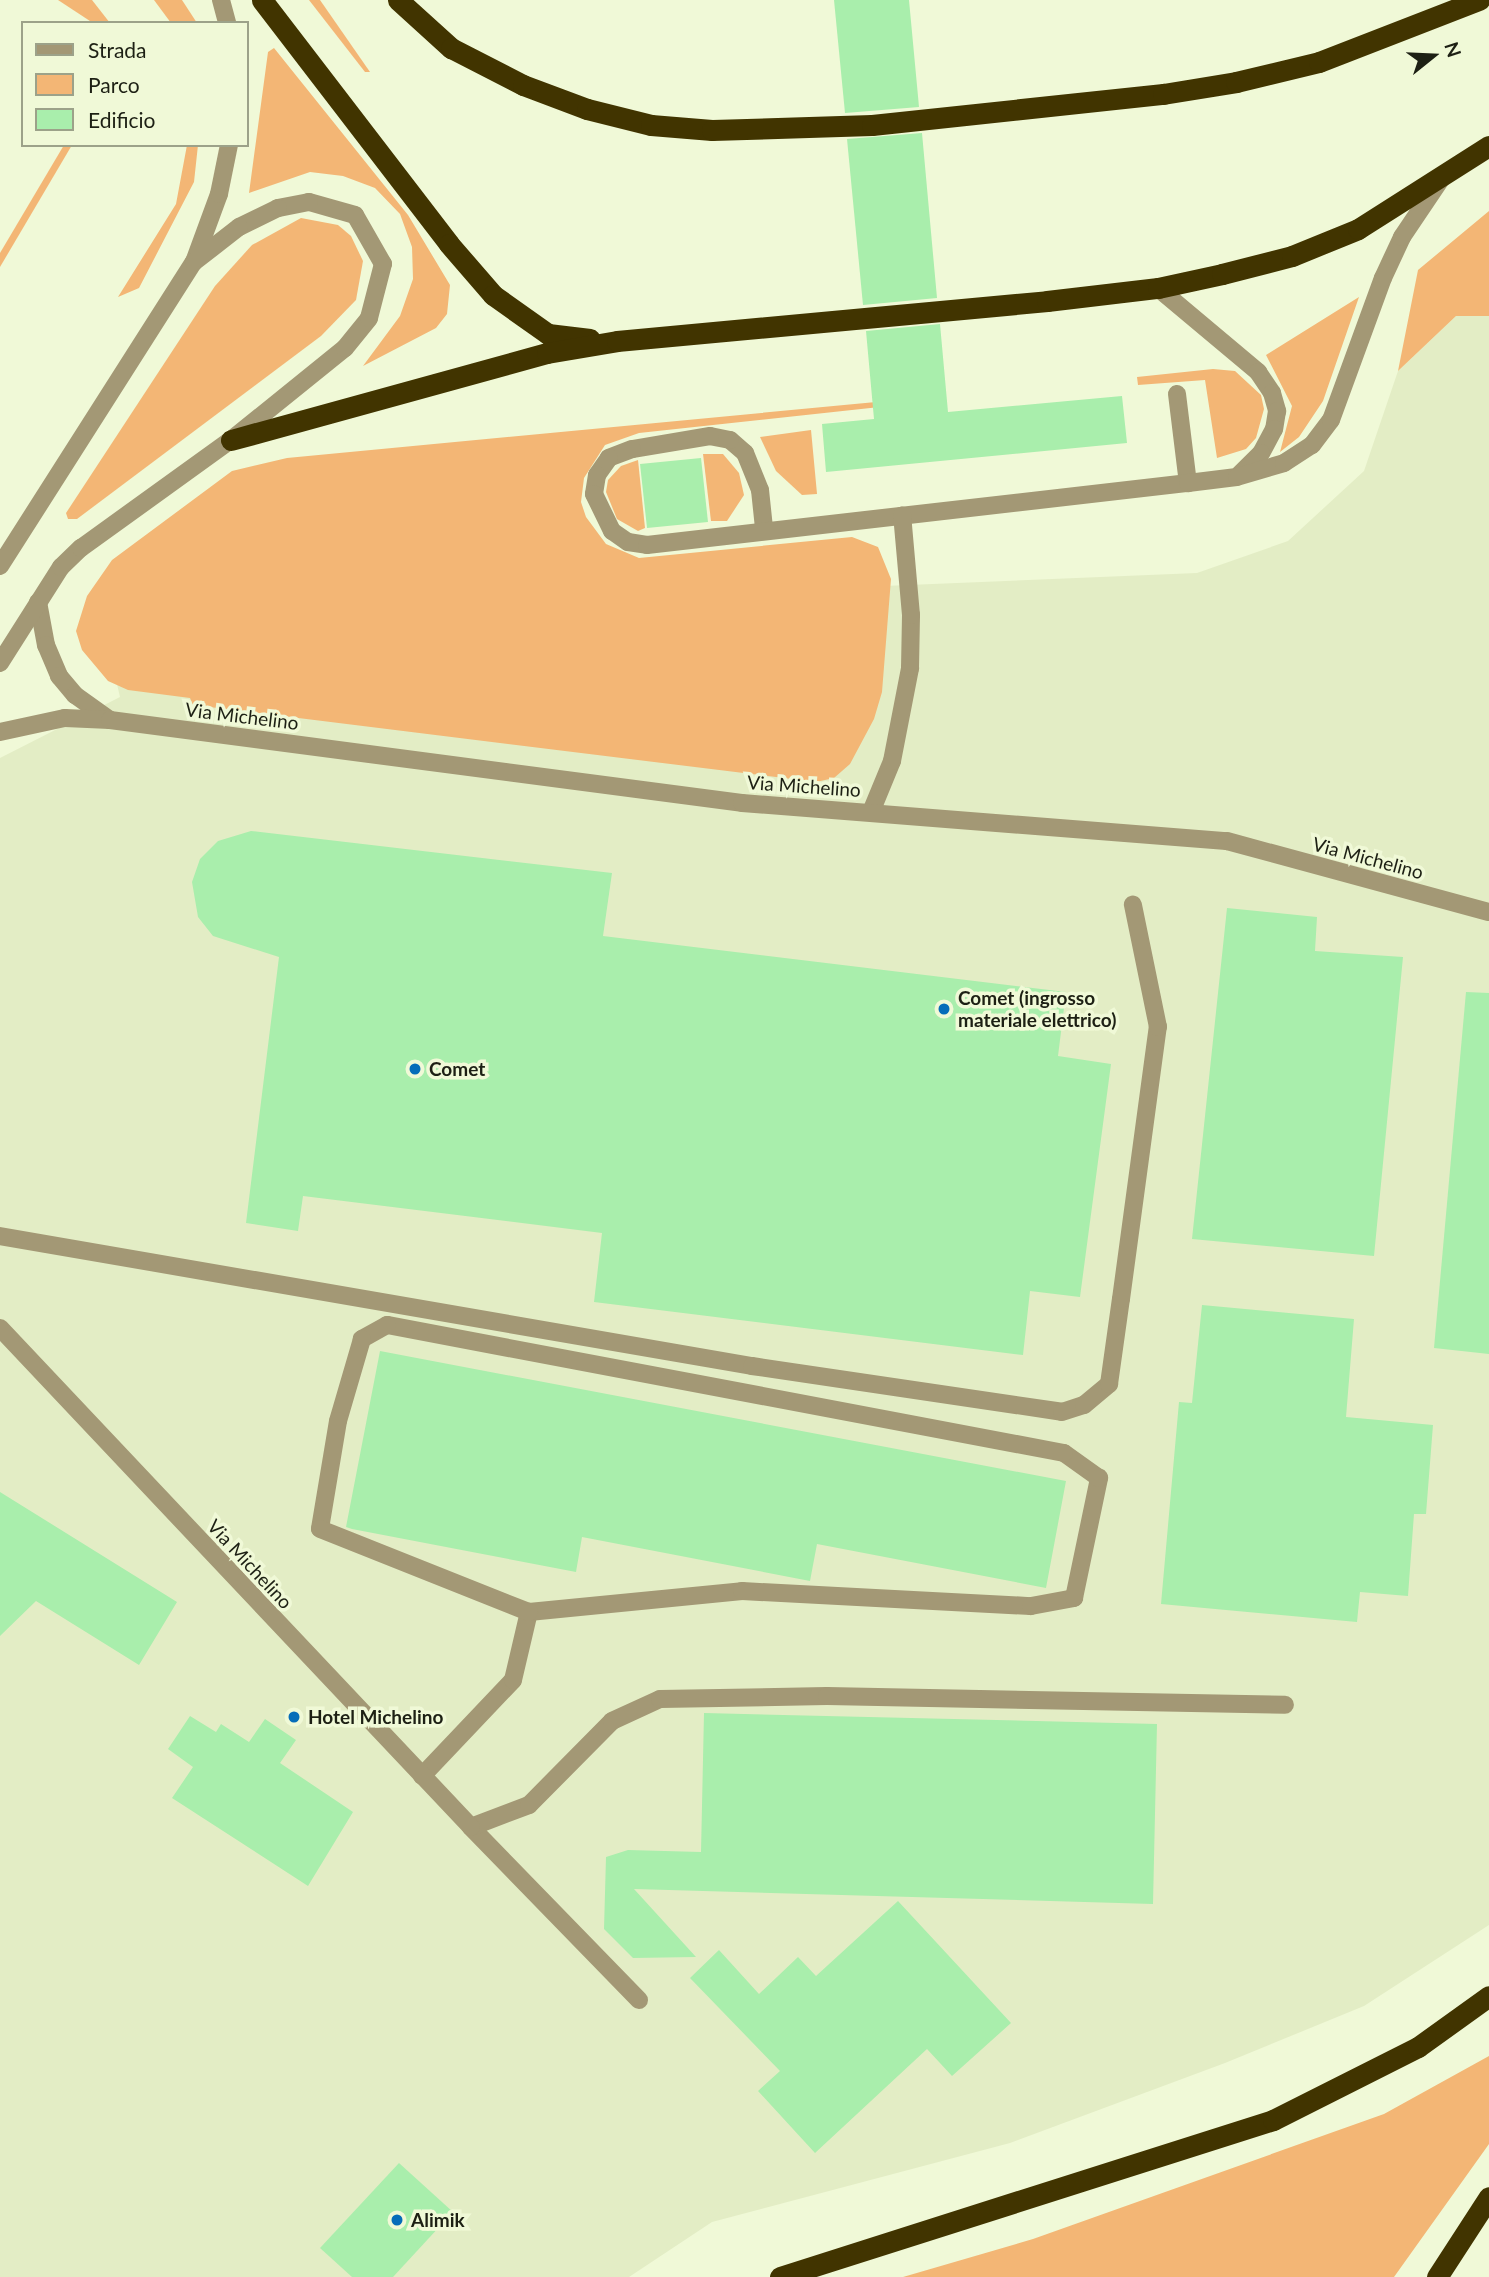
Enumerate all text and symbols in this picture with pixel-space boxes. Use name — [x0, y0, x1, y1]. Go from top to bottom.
legend — [21, 21, 248, 147]
north arrow — [1398, 21, 1468, 91]
text: Strada — [88, 37, 147, 62]
text: N — [1440, 39, 1467, 60]
text: Parco — [88, 72, 140, 97]
text: Edificio — [88, 107, 155, 132]
street label: Via Michelino — [184, 698, 300, 734]
street label: Via Michelino — [746, 771, 862, 801]
street label: Via Michelino — [1310, 832, 1426, 884]
place label: Comet (ingrosso materiale elettrico) — [958, 987, 1116, 1031]
marker: Comet (ingrosso materiale elettrico) — [936, 1001, 952, 1017]
place label: Comet — [429, 1058, 485, 1080]
marker: Comet — [407, 1061, 423, 1077]
street label: Via Michelino — [203, 1515, 297, 1613]
place label: Hotel Michelino — [308, 1706, 443, 1728]
marker: Hotel Michelino — [286, 1709, 302, 1725]
place label: Alimik — [411, 2209, 465, 2231]
marker: Alimik — [389, 2212, 405, 2228]

